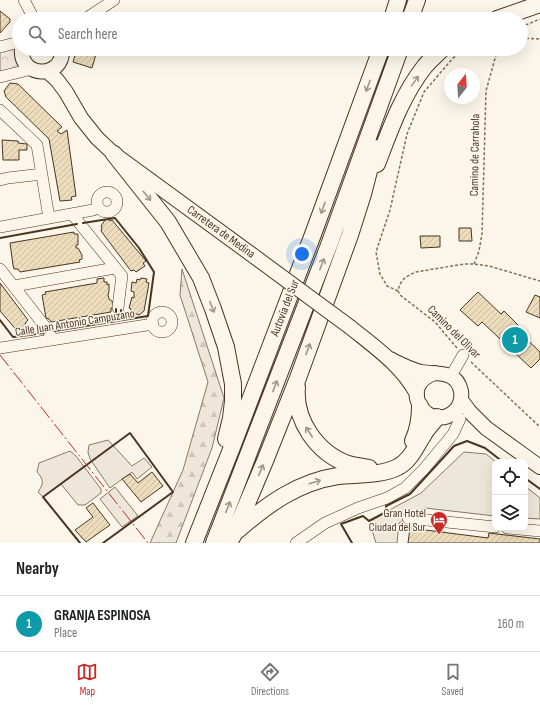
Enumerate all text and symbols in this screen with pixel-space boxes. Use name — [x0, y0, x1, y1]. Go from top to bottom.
search box — [12, 12, 528, 56]
icon: search — [26, 23, 48, 45]
text: Search here — [58, 25, 118, 44]
north arrow — [444, 68, 480, 104]
one-way arrow — [411, 75, 419, 86]
one-way arrow — [363, 79, 371, 91]
street label: Camino de Carrahola — [467, 113, 483, 196]
one-way arrow — [142, 191, 151, 201]
one-way arrow — [318, 201, 326, 213]
street label: Carretera de Medina — [184, 202, 258, 262]
your location — [292, 244, 312, 264]
one-way arrow — [318, 259, 326, 271]
street label: Autovía del Sur — [267, 277, 303, 339]
one-way arrow — [209, 301, 217, 313]
street label: Camino del Olivar — [424, 302, 484, 362]
street label: Calle Juan Antonio Campuzano — [14, 306, 136, 340]
pin: 1 — [502, 325, 528, 355]
one-way arrow — [305, 344, 313, 356]
one-way arrow — [271, 380, 279, 392]
one-way arrow — [304, 426, 313, 437]
map controls — [492, 459, 528, 531]
button: locate — [492, 459, 528, 495]
one-way arrow — [258, 465, 265, 477]
one-way arrow — [308, 477, 320, 485]
button: layers — [492, 495, 528, 531]
one-way arrow — [225, 501, 232, 513]
place label: Gran Hotel Ciudad del Sur — [369, 506, 427, 535]
hotel icon: Gran Hotel Ciudad del Sur — [429, 510, 449, 535]
text: Nearby — [16, 559, 59, 579]
text: GRANJA ESPINOSA — [54, 606, 150, 625]
text: 1 — [26, 616, 32, 632]
text: 160 m — [498, 616, 524, 632]
text: Place — [54, 625, 77, 641]
tab: Map — [76, 661, 98, 698]
tab: Directions — [251, 661, 289, 698]
tab: Saved — [442, 661, 464, 698]

